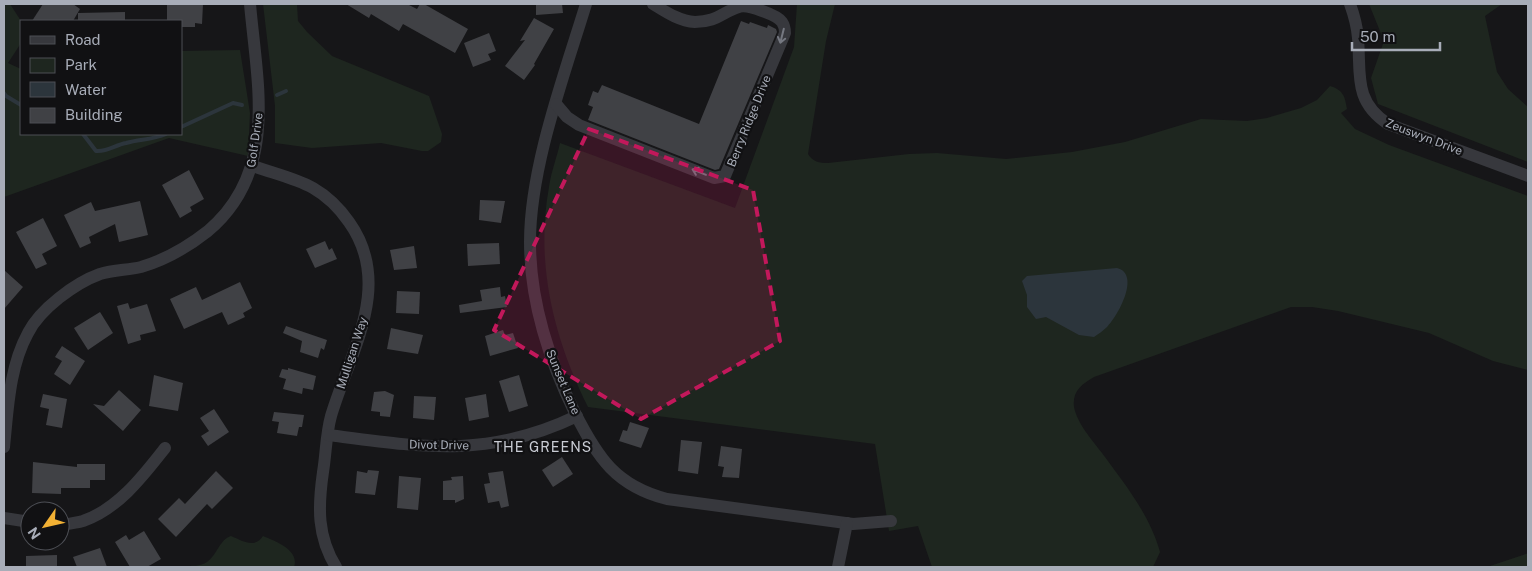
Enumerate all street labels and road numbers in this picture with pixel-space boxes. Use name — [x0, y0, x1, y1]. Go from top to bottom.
street label: Berry Ridge Drive — [724, 73, 774, 169]
street label: Golf Drive — [244, 111, 266, 168]
street label: Zeuswyn Drive — [1383, 116, 1465, 158]
street label: Mulligan Way — [334, 315, 370, 391]
street label: Sunset Lane — [543, 347, 583, 417]
street label: Divot Drive — [409, 437, 469, 453]

